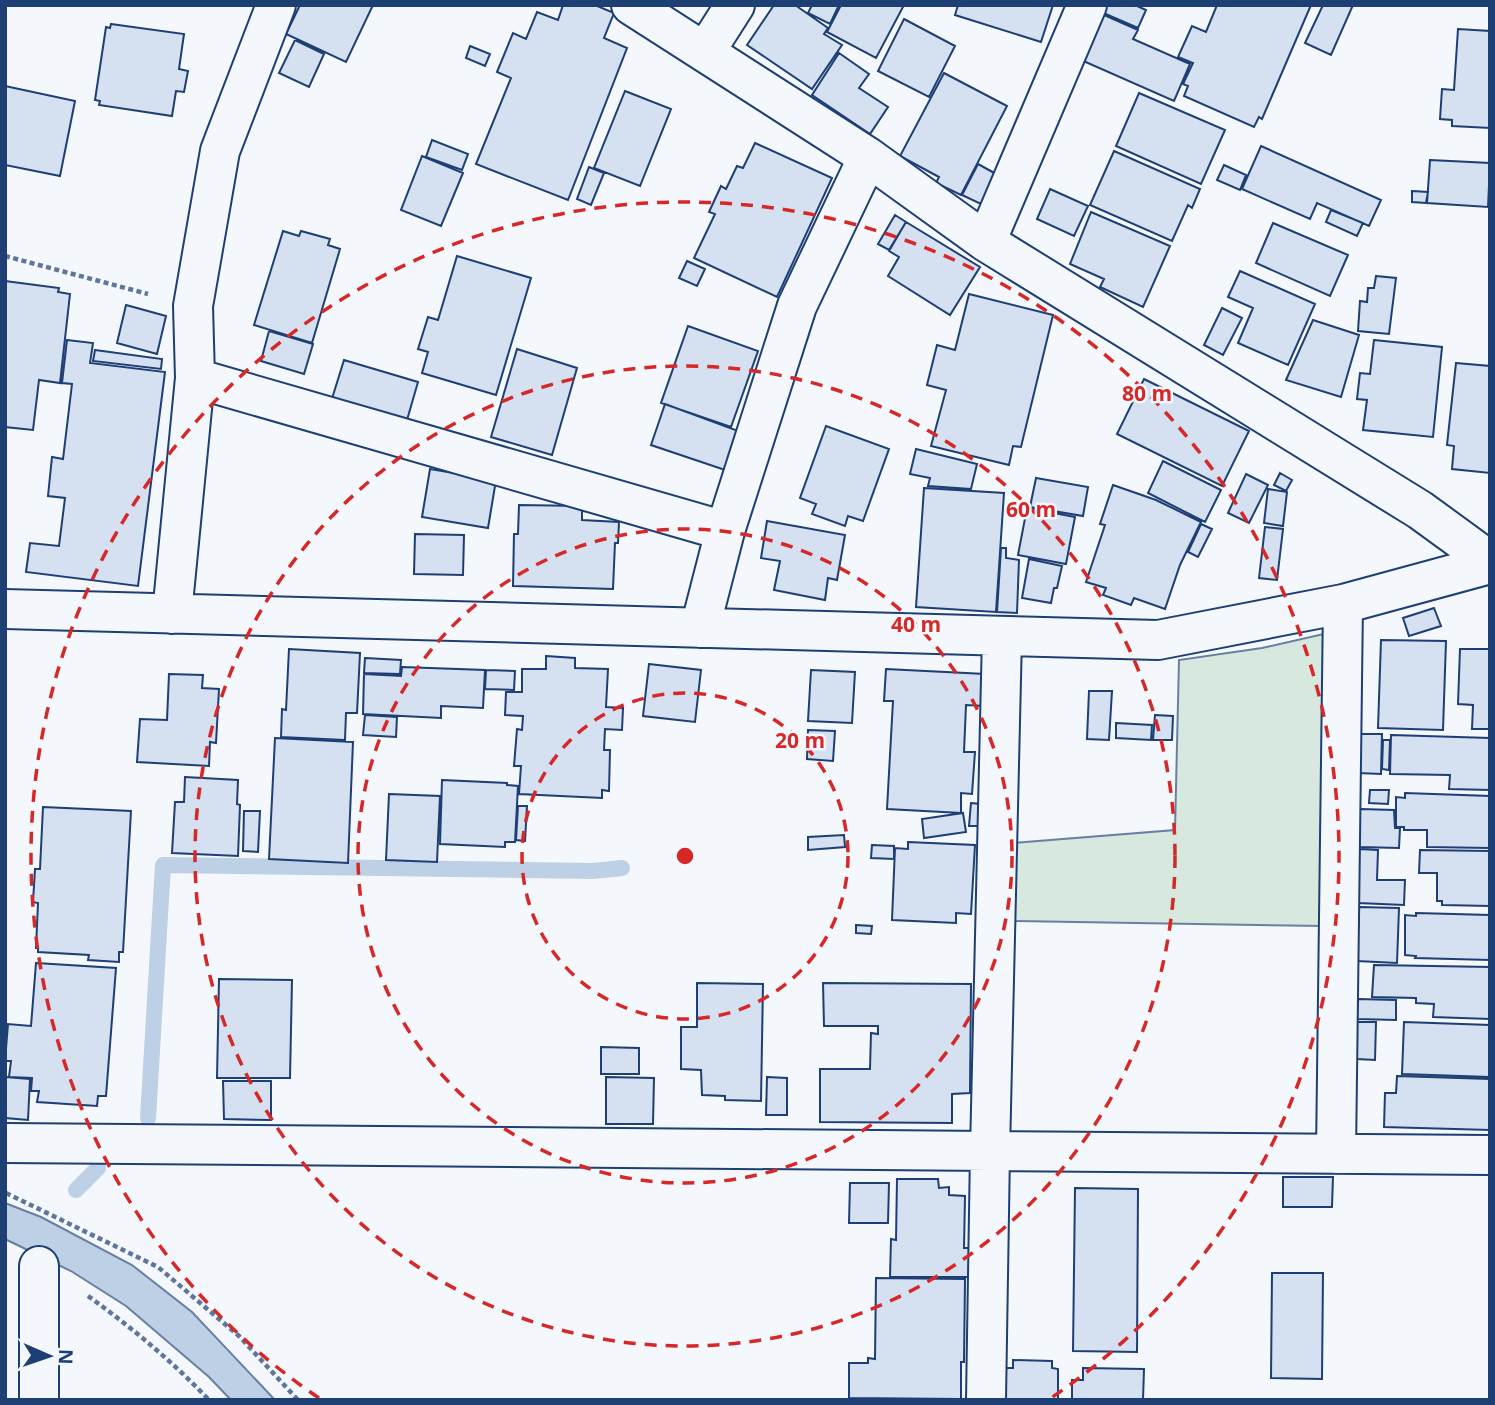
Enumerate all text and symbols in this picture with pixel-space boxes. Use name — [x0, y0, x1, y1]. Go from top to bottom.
text: 80 m — [1122, 379, 1172, 407]
text: 60 m — [1006, 495, 1056, 523]
text: 40 m — [891, 610, 941, 638]
text: 20 m — [775, 726, 825, 754]
centre of rings — [673, 844, 697, 868]
north arrow — [14, 1321, 84, 1391]
text: N — [53, 1348, 79, 1365]

